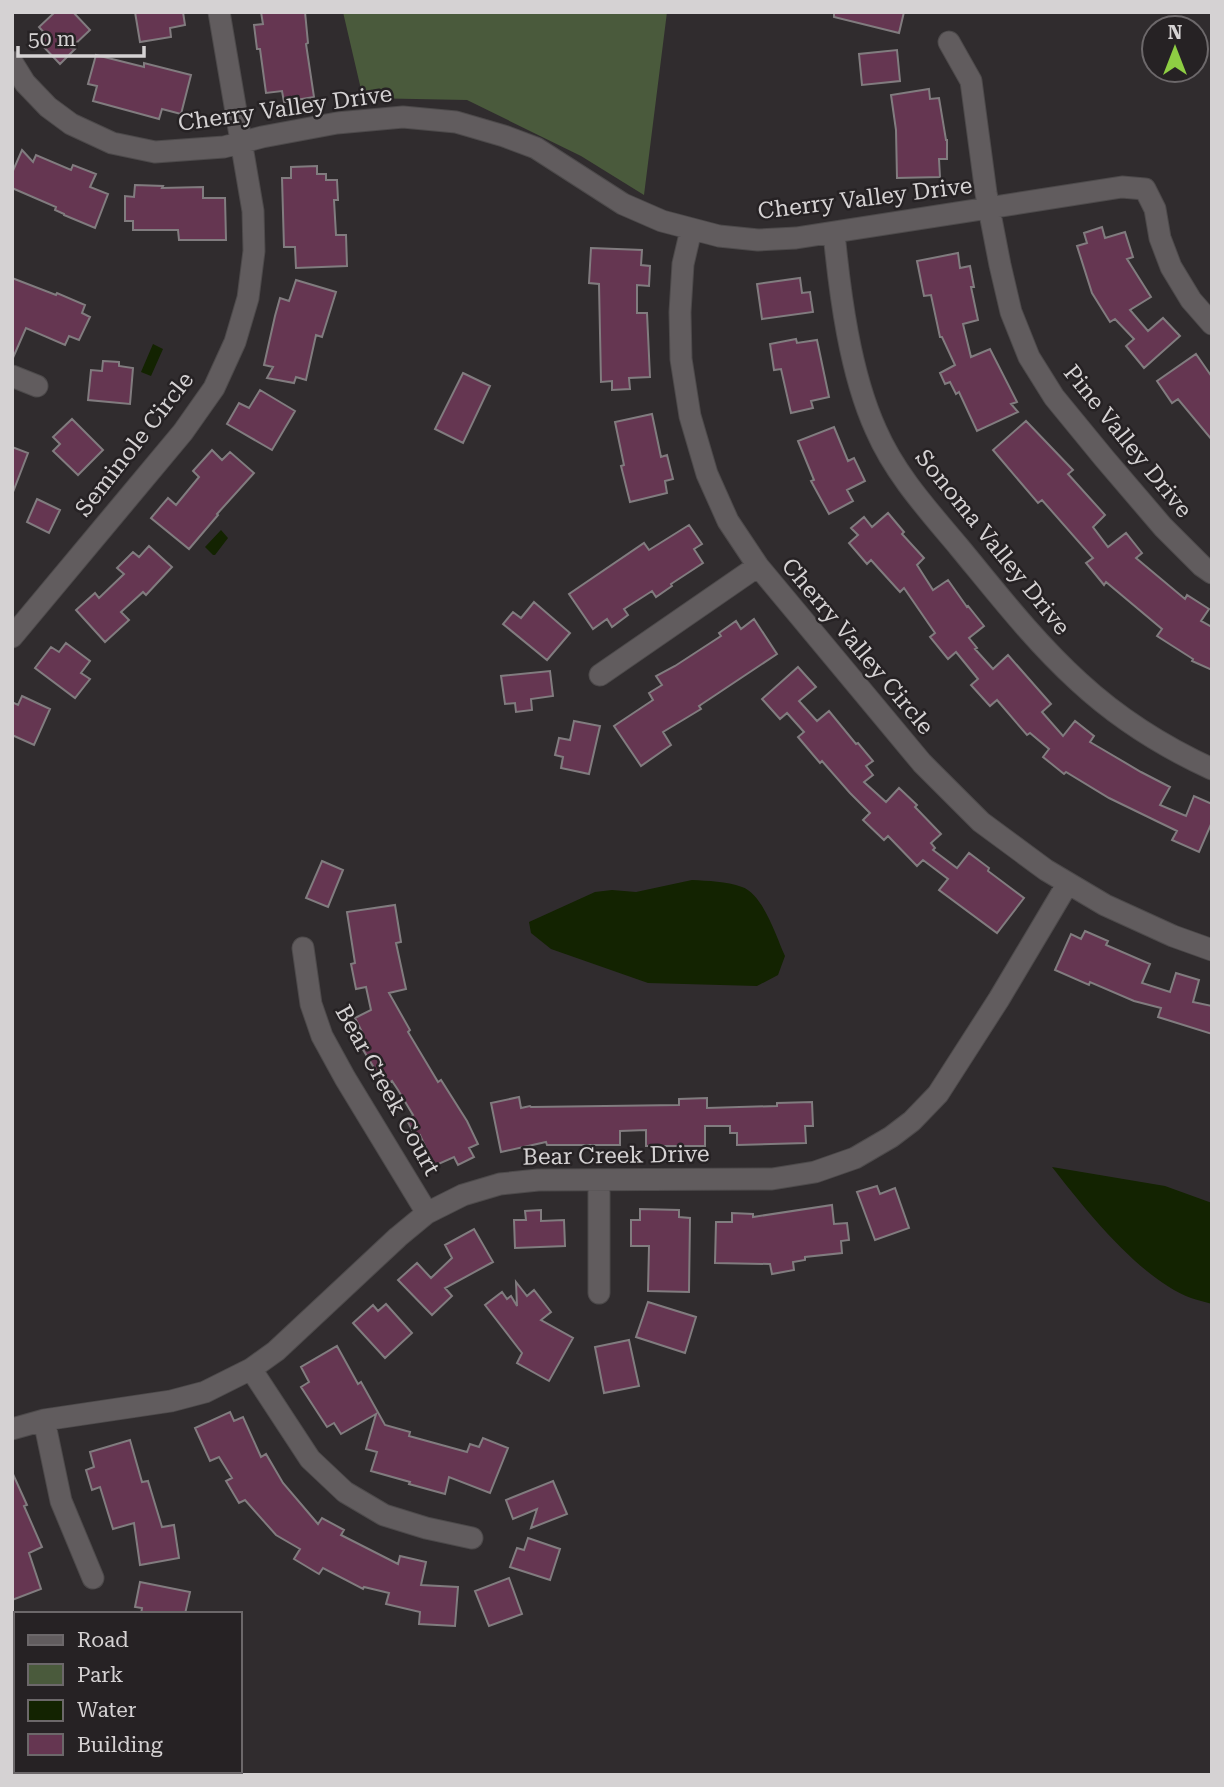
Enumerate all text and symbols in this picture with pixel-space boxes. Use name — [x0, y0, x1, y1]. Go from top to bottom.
scale bar — [18, 14, 144, 58]
north arrow — [1140, 14, 1210, 84]
text: N — [1168, 21, 1183, 44]
text: 50 m — [28, 27, 76, 51]
street label: Cherry Valley Drive — [176, 80, 394, 137]
street label: Cherry Valley Drive — [756, 172, 974, 225]
street label: Pine Valley Drive — [1058, 360, 1197, 523]
street label: Seminole Circle — [70, 367, 199, 522]
street label: Sonoma Valley Drive — [910, 444, 1076, 640]
street label: Cherry Valley Circle — [776, 553, 939, 740]
street label: Bear Creek Court — [330, 1000, 446, 1180]
street label: Bear Creek Drive — [522, 1140, 710, 1171]
legend — [14, 1612, 242, 1773]
text: Road — [77, 1628, 129, 1652]
text: Park — [77, 1663, 123, 1687]
text: Water — [77, 1698, 137, 1722]
text: Building — [77, 1733, 163, 1757]

